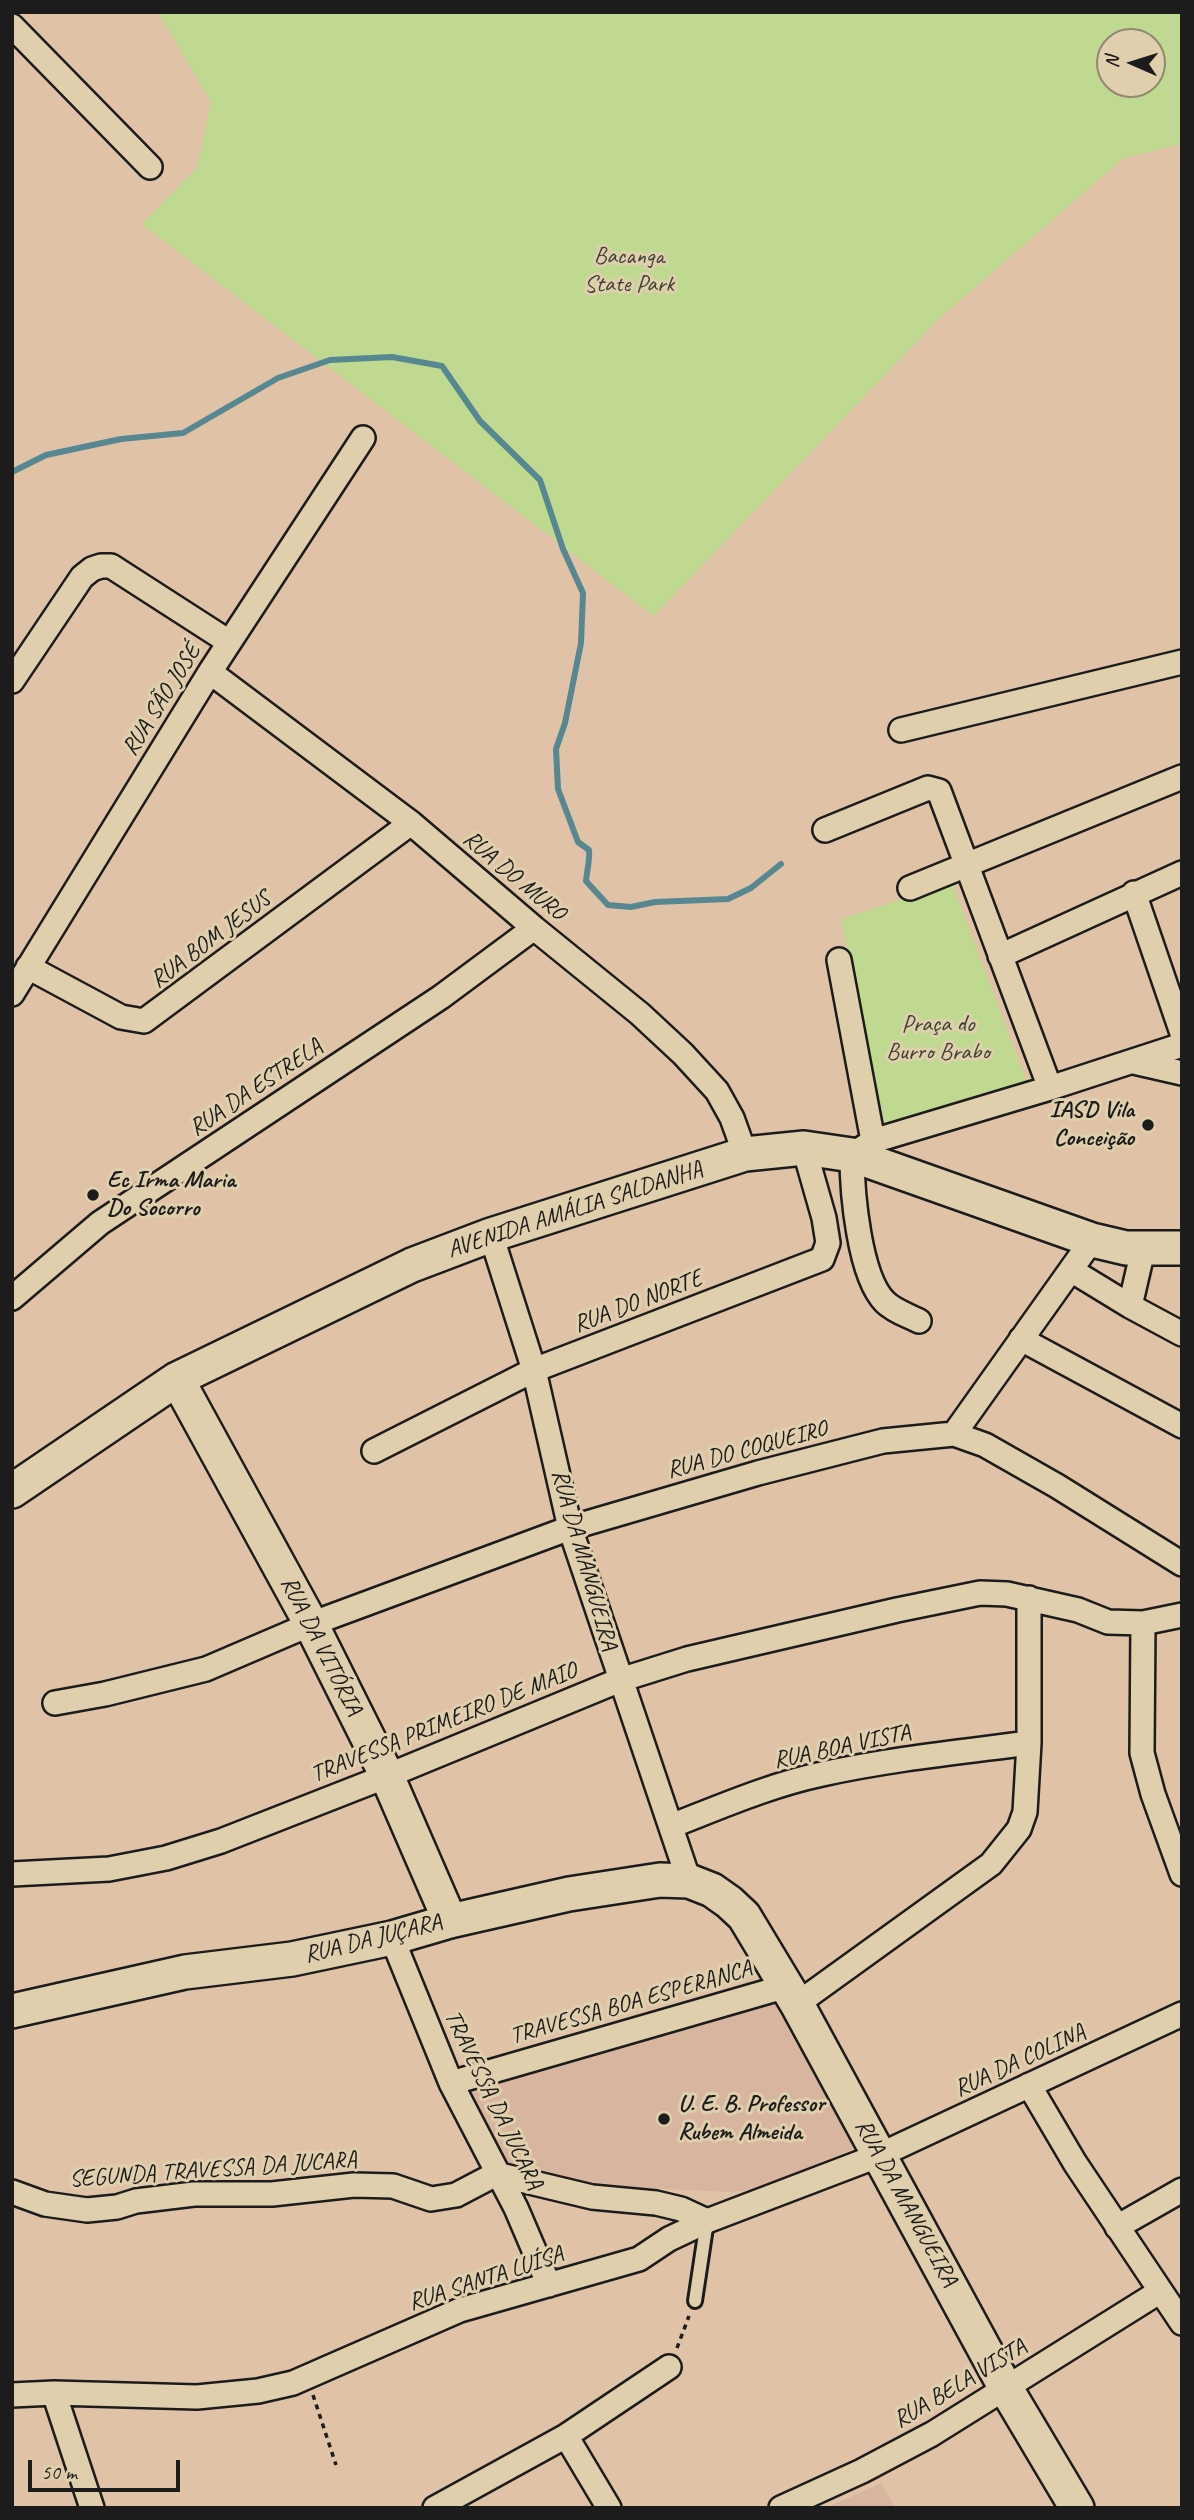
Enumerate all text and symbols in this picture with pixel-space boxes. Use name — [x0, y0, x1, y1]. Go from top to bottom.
north arrow — [1096, 28, 1166, 98]
text: N — [1100, 56, 1124, 69]
park label: Bacanga State Park — [584, 243, 674, 299]
street label: RUA SÃO JOSÉ — [116, 639, 208, 761]
street label: RUA DO MURO — [457, 825, 571, 927]
street label: RUA BOM JESUS — [145, 885, 277, 995]
park label: Praça do Burro Brabo — [886, 1011, 990, 1067]
street label: RUA DA ESTRELA — [184, 1033, 328, 1143]
place label: IASD Vila Conceição — [1050, 1097, 1134, 1153]
marker: IASD Vila Conceição — [1140, 1117, 1156, 1133]
street label: AVENIDA AMÁLIA SALDANHA — [444, 1155, 706, 1265]
place label: Ec Irma Maria Do Socorro — [107, 1167, 235, 1223]
marker: Ec Irma Maria Do Socorro — [85, 1187, 101, 1203]
street label: RUA DO NORTE — [570, 1264, 706, 1340]
street label: RUA DO COQUEIRO — [664, 1415, 830, 1485]
street label: RUA DA MANGUEIRA — [544, 1466, 624, 1654]
street label: RUA DA VITÓRIA — [274, 1572, 368, 1720]
street label: TRAVESSA PRIMEIRO DE MAIO — [307, 1656, 581, 1790]
street label: RUA BOA VISTA — [771, 1718, 913, 1776]
street label: RUA DA JUÇARA — [301, 1908, 445, 1970]
street label: TRAVESSA BOA ESPERANCA — [507, 1955, 755, 2051]
street label: TRAVESSA DA JUCARA — [437, 2006, 549, 2194]
street label: RUA DA COLINA — [950, 2018, 1090, 2104]
place label: U. E. B. Professor Rubem Almeida — [678, 2091, 825, 2147]
marker: U. E. B. Professor Rubem Almeida — [656, 2111, 672, 2127]
street label: RUA DA MANGUEIRA — [848, 2114, 964, 2292]
street label: SEGUNDA TRAVESSA DA JUCARA — [68, 2146, 358, 2194]
street label: RUA SANTA LUÍSA — [405, 2240, 567, 2318]
street label: RUA BELA VISTA — [888, 2333, 1032, 2435]
scale bar — [32, 2446, 184, 2490]
text: 50 m — [41, 2459, 77, 2485]

